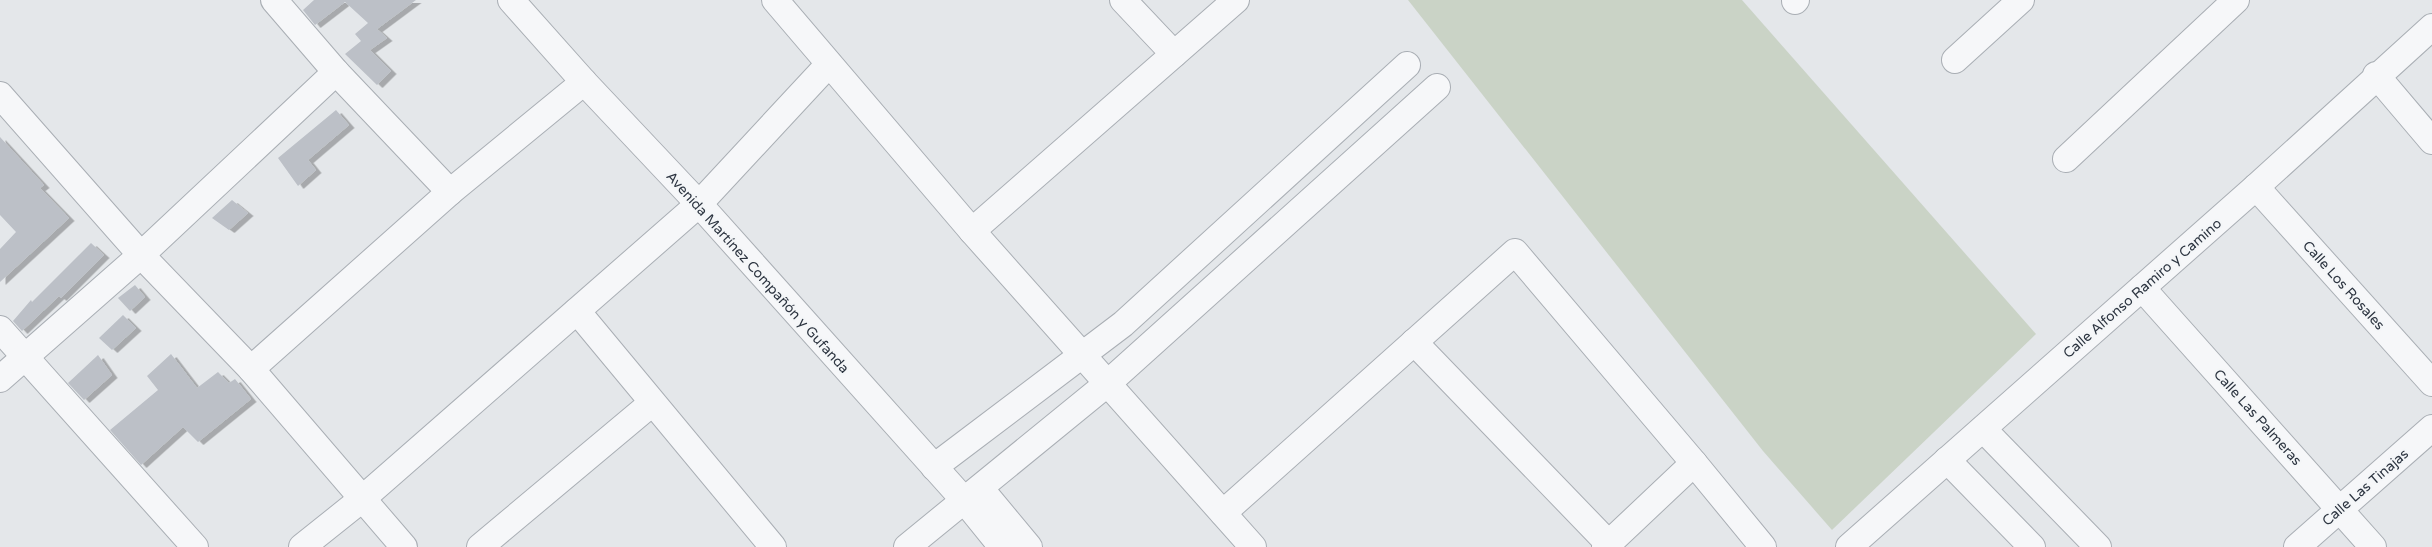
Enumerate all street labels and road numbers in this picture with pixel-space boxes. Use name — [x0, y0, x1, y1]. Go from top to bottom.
street label: Avenida Martínez Compañón y Gufanda — [662, 168, 853, 377]
street label: Calle Alfonso Ramiro y Camino — [2060, 215, 2225, 362]
street label: Calle Los Rosales — [2299, 237, 2388, 334]
street label: Calle Las Palmeras — [2210, 366, 2305, 469]
street label: Calle Las Tinajas — [2319, 445, 2412, 529]

